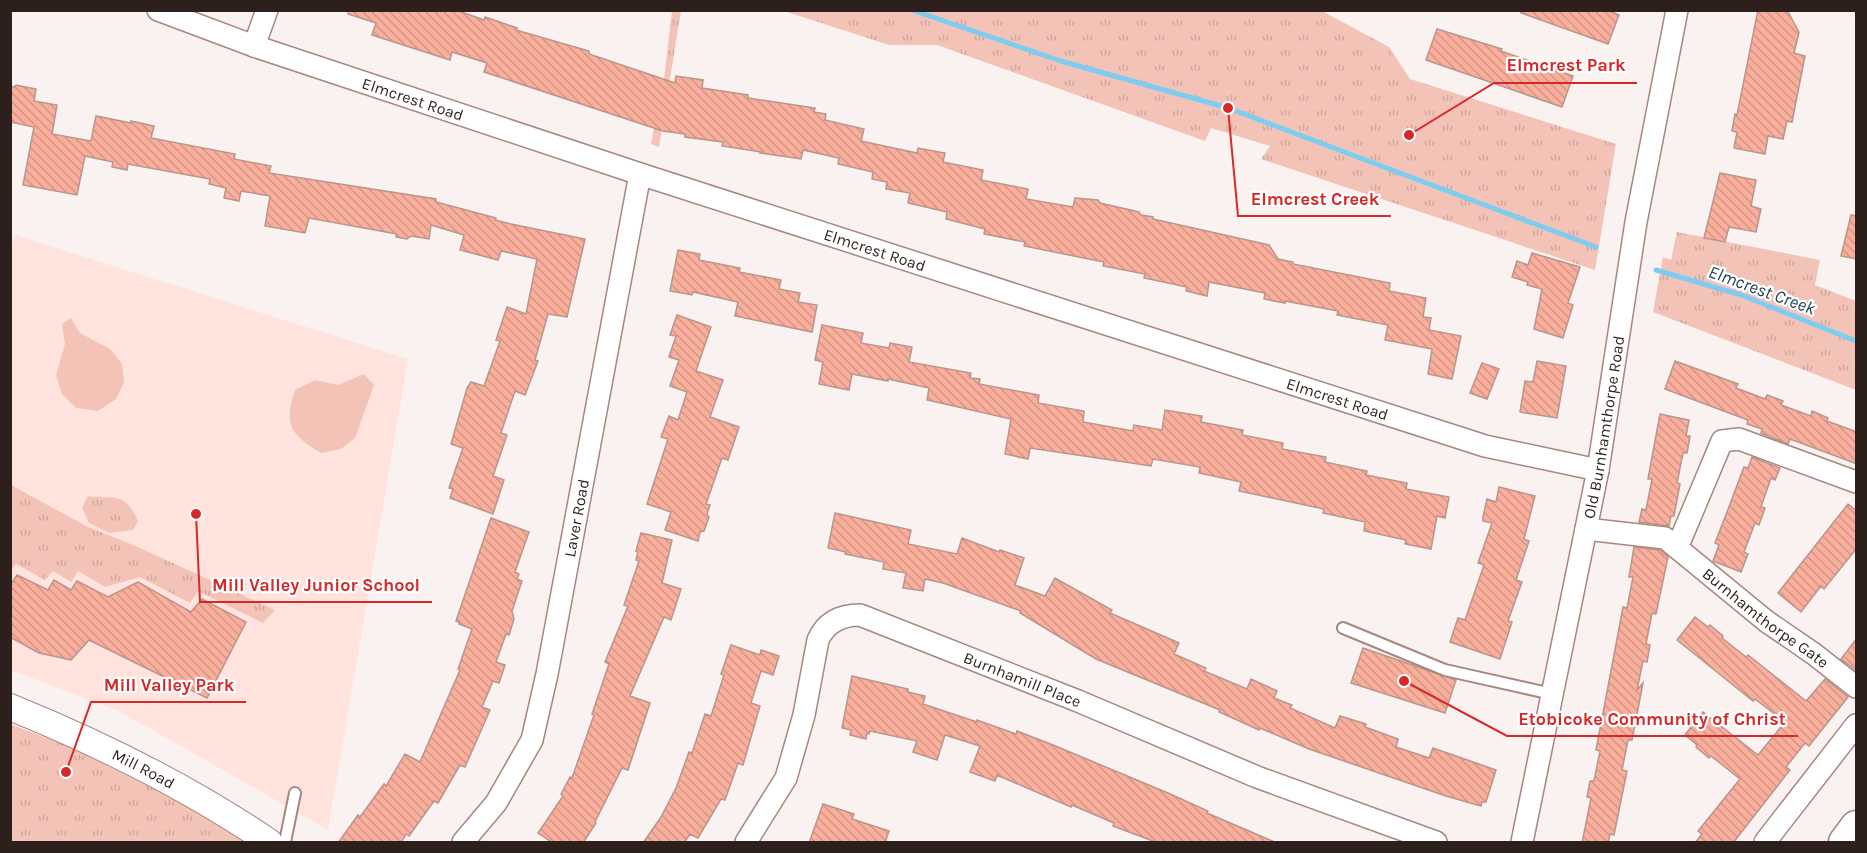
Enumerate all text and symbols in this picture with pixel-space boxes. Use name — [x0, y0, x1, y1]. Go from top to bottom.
callout: Elmcrest Park — [1494, 47, 1637, 83]
text: Elmcrest Park — [1506, 54, 1626, 76]
street label: Elmcrest Road — [360, 74, 466, 125]
callout: Elmcrest Creek — [1238, 180, 1391, 216]
text: Elmcrest Creek — [1251, 188, 1380, 210]
street label: Elmcrest Road — [821, 225, 928, 275]
water label: Elmcrest Creek — [1706, 261, 1819, 320]
street label: Old Burnhamthorpe Road — [1579, 334, 1628, 520]
street label: Elmcrest Road — [1284, 374, 1391, 424]
street label: Laver Road — [560, 478, 593, 559]
street label: Burnhamthorpe Gate — [1699, 564, 1832, 672]
callout: Mill Valley Junior School — [200, 566, 432, 602]
text: Mill Valley Junior School — [212, 574, 420, 596]
street label: Burnhamill Place — [961, 648, 1084, 711]
callout: Mill Valley Park — [91, 666, 246, 702]
text: Mill Valley Park — [104, 674, 235, 696]
callout: Etobicoke Community of Christ — [1507, 700, 1798, 736]
text: Etobicoke Community of Christ — [1518, 708, 1786, 730]
street label: Mill Road — [109, 745, 178, 793]

